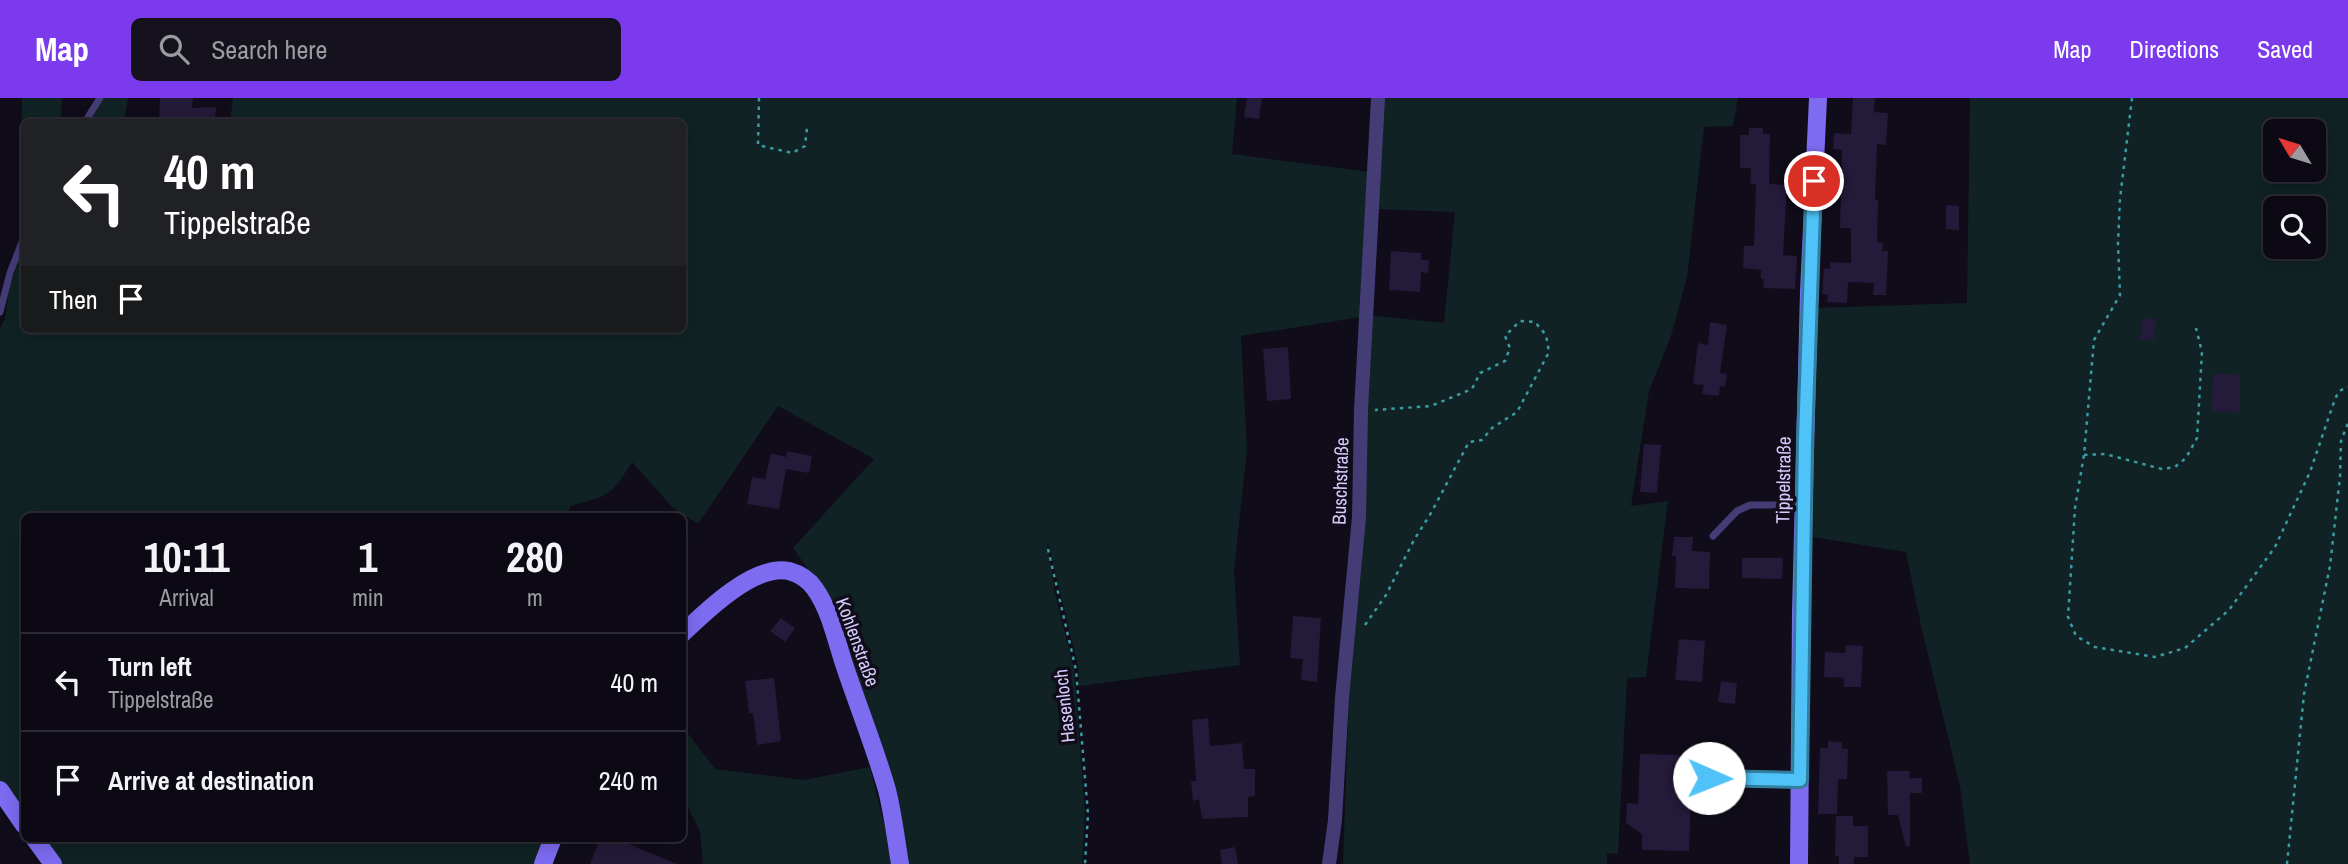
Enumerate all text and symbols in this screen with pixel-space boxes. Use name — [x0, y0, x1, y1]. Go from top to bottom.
search box — [131, 18, 621, 81]
text: Map — [35, 27, 89, 71]
icon: search — [155, 30, 193, 68]
text: Search here — [211, 32, 327, 67]
text: Map — [2053, 33, 2091, 65]
text: Directions — [2129, 33, 2219, 65]
text: Saved — [2257, 33, 2313, 65]
north arrow — [2263, 119, 2326, 182]
map controls — [2263, 119, 2326, 259]
text: 40 m — [164, 138, 256, 204]
icon: left — [49, 147, 140, 238]
pin — [1784, 151, 1844, 211]
icon: arrive — [1795, 162, 1833, 200]
button: search — [2263, 196, 2326, 259]
text: Tippelstraße — [164, 201, 311, 244]
icon: arrive — [112, 280, 150, 318]
text: Then — [49, 282, 98, 317]
street label: Tippelstraße — [1769, 436, 1797, 524]
street label: Buschstraße — [1325, 437, 1355, 525]
text: 10:11 — [143, 529, 230, 585]
text: 1 — [358, 529, 377, 585]
text: 280 — [506, 529, 564, 585]
text: Arrival — [159, 582, 214, 613]
text: min — [352, 582, 384, 613]
text: m — [527, 582, 543, 613]
street label: Kohlenstraße — [830, 594, 886, 690]
text: Turn left — [108, 649, 192, 684]
icon: left — [49, 663, 87, 701]
text: 40 m — [611, 665, 658, 700]
street label: Hasenloch — [1047, 668, 1081, 744]
text: Tippelstraße — [108, 684, 213, 715]
position arrow — [1672, 741, 1746, 815]
icon: arrive — [49, 761, 87, 799]
text: Arrive at destination — [108, 763, 314, 798]
text: 240 m — [599, 763, 658, 798]

